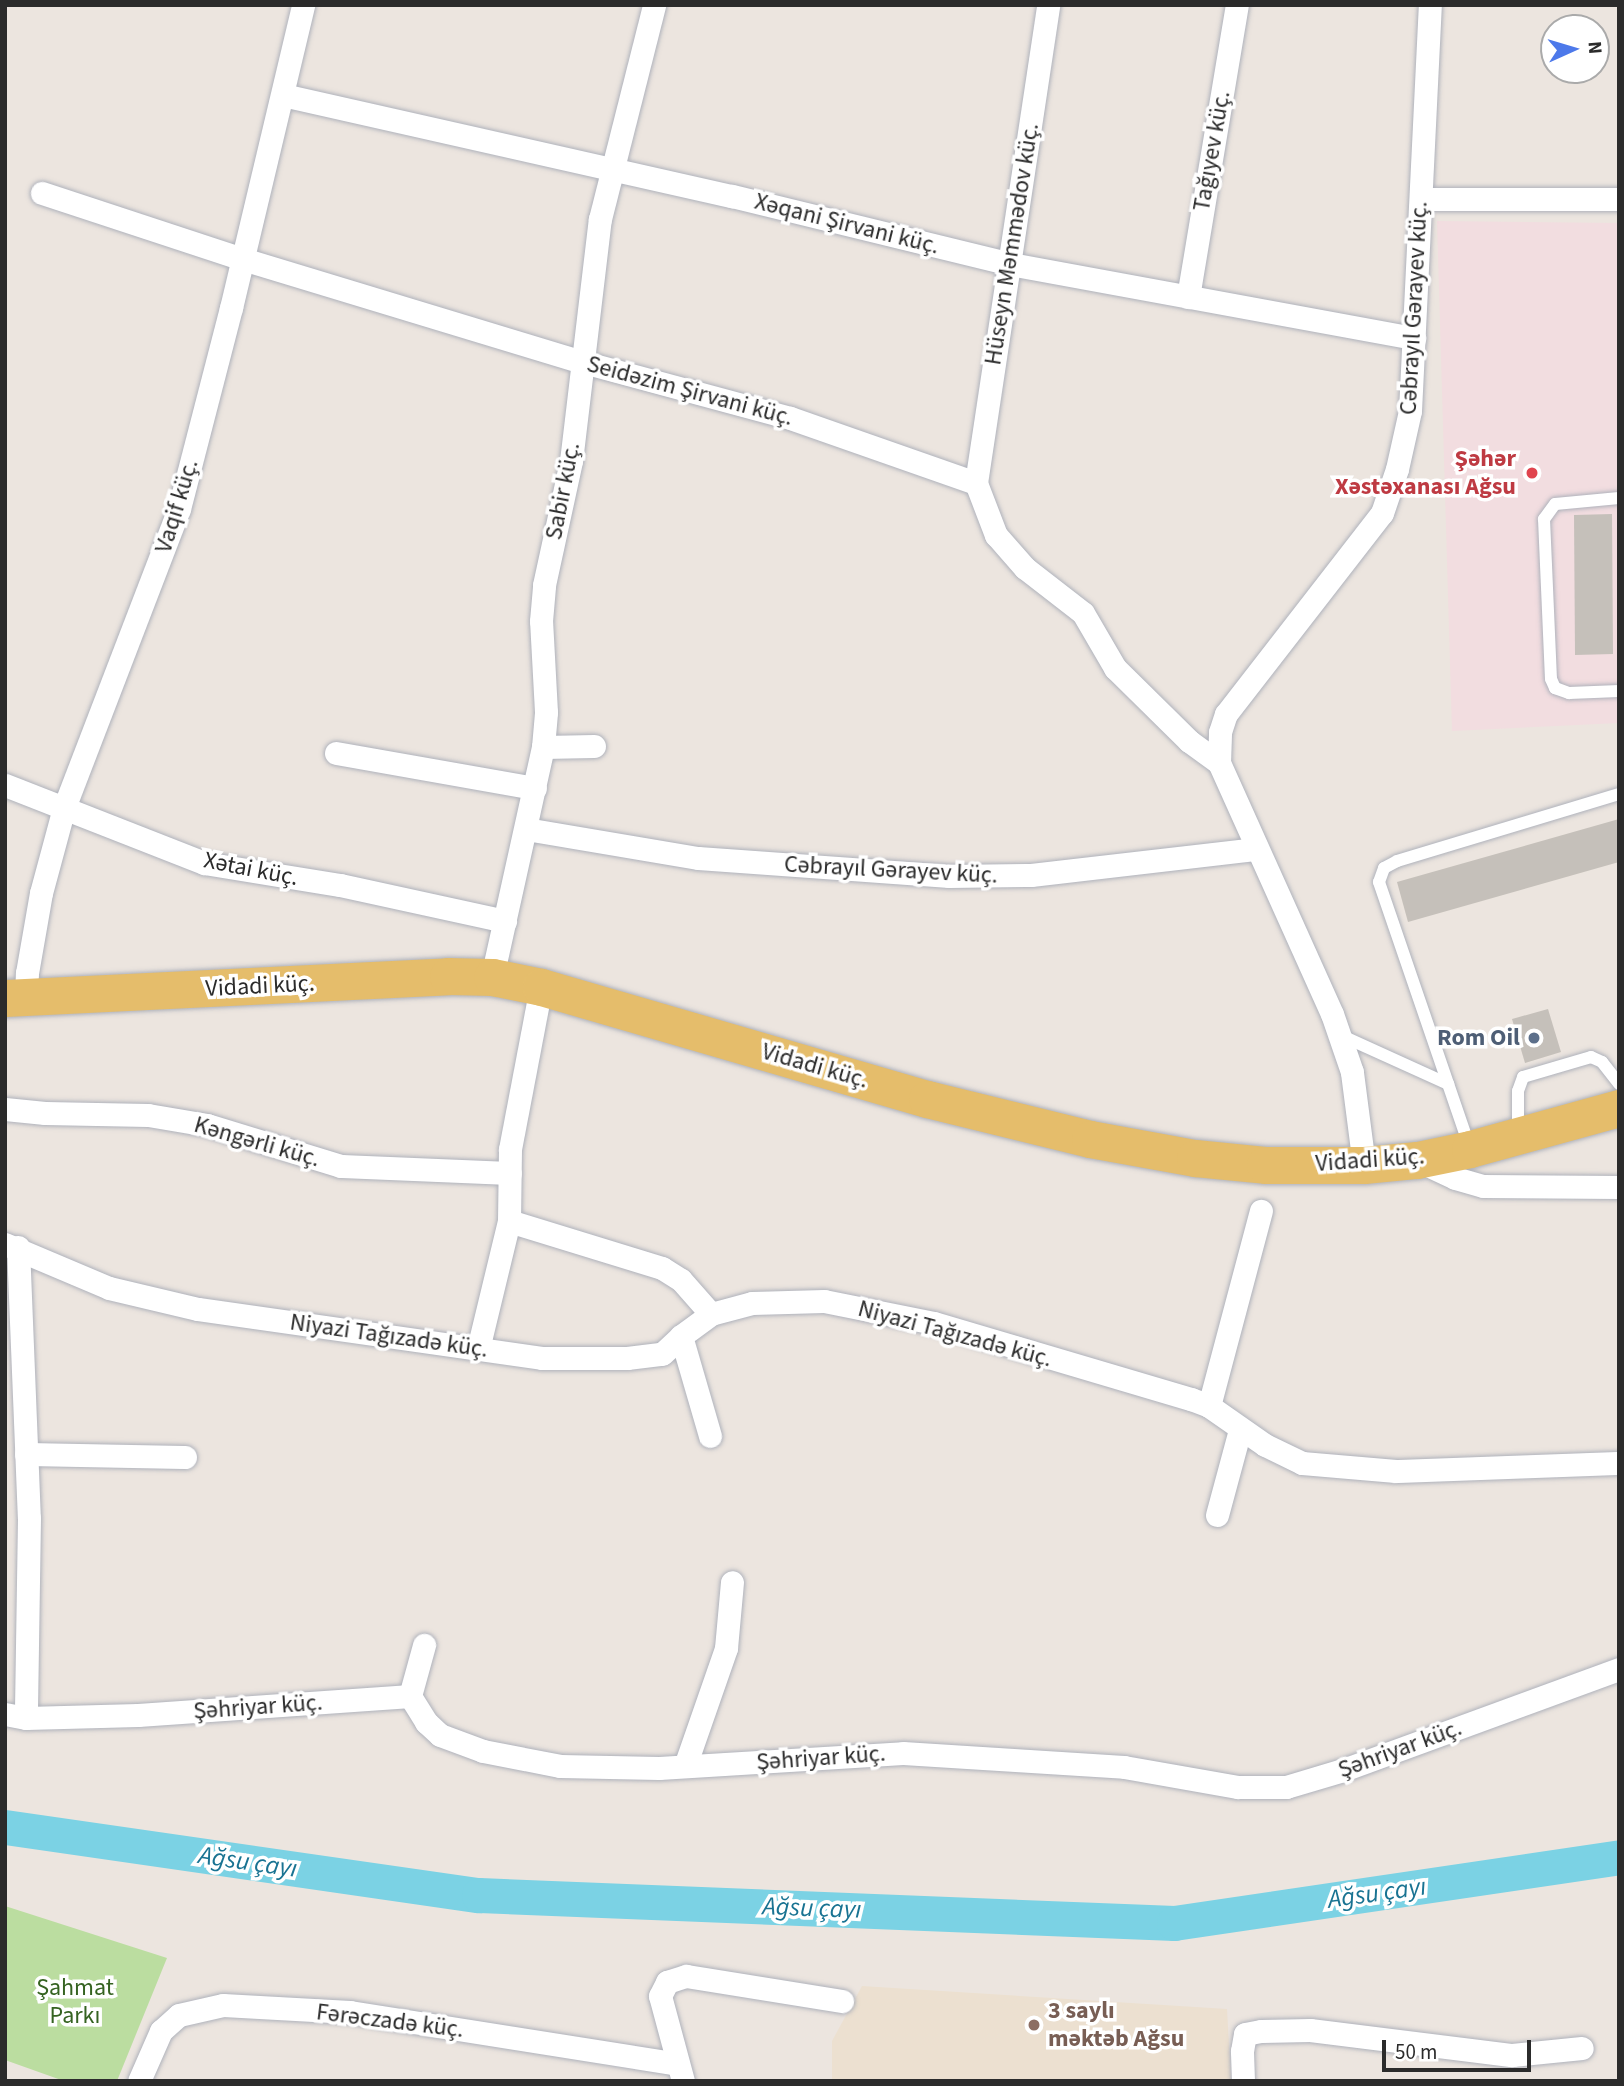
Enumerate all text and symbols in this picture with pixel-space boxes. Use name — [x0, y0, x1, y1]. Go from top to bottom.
north arrow — [1540, 14, 1610, 84]
text: N — [1581, 40, 1608, 55]
street label: Tağıyev küç. — [1187, 88, 1237, 214]
street label: Hüseyn Məmmədov küç. — [979, 121, 1045, 367]
street label: Xəqani Şirvani küç. — [752, 187, 942, 261]
street label: Cəbrayıl Gərayev küç. — [1394, 200, 1434, 416]
street label: Seidəzim Şirvani küç. — [584, 350, 796, 432]
street label: Sabir küç. — [539, 440, 587, 542]
place label: Şəhər Xəstəxanası Ağsu — [1335, 445, 1516, 501]
street label: Vaqif küç. — [149, 456, 205, 556]
marker: Şəhər Xəstəxanası Ağsu — [1522, 463, 1542, 483]
street label: Xətai küç. — [201, 846, 301, 892]
street label: Cəbrayıl Gərayev küç. — [783, 850, 999, 890]
street label: Vidadi küç. — [205, 969, 315, 1003]
place label: Rom Oil — [1437, 1024, 1520, 1052]
marker: Rom Oil — [1526, 1030, 1542, 1046]
street label: Vidadi küç. — [759, 1037, 871, 1095]
street label: Kəngərli küç. — [191, 1110, 323, 1174]
street label: Vidadi küç. — [1315, 1142, 1425, 1178]
street label: Niyazi Tağızadə küç. — [855, 1294, 1055, 1374]
street label: Niyazi Tağızadə küç. — [288, 1308, 490, 1364]
street label: Şəhriyar küç. — [192, 1688, 324, 1726]
street label: Şəhriyar küç. — [1334, 1713, 1466, 1785]
street label: Şəhriyar küç. — [755, 1739, 887, 1777]
water label: Ağsu çayı — [197, 1840, 299, 1884]
water label: Ağsu çayı — [1326, 1871, 1428, 1915]
water label: Ağsu çayı — [762, 1891, 862, 1925]
park label: Şahmat Parkı — [36, 1974, 114, 2030]
place label: 3 saylı məktəb Ağsu — [1048, 1997, 1184, 2053]
street label: Fərəczadə küç. — [315, 1998, 465, 2044]
marker: 3 saylı məktəb Ağsu — [1026, 2017, 1042, 2033]
scale bar — [1386, 2026, 1535, 2070]
text: 50 m — [1395, 2037, 1437, 2067]

